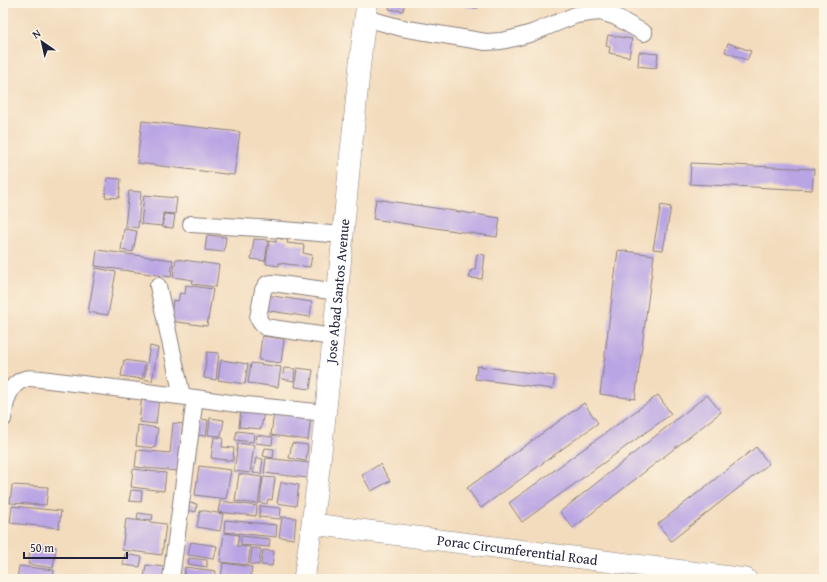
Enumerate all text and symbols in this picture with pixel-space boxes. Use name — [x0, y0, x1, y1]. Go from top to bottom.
north arrow — [22, 22, 62, 62]
text: N — [29, 25, 44, 42]
street label: Jose Abad Santos Avenue — [321, 217, 354, 366]
street label: Porac Circumferential Road — [436, 530, 599, 570]
scale bar — [24, 534, 127, 560]
text: 50 m — [30, 539, 54, 556]

